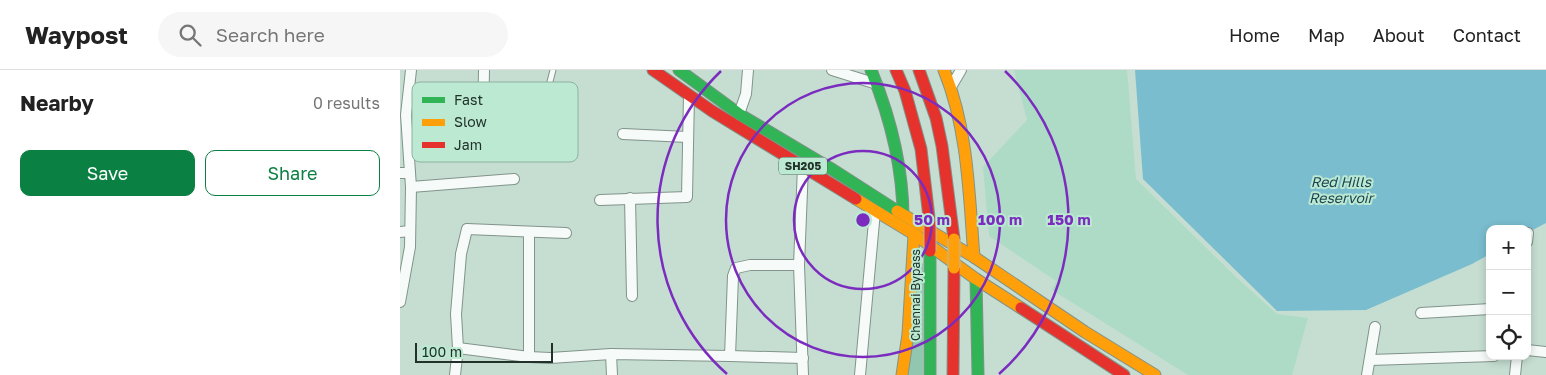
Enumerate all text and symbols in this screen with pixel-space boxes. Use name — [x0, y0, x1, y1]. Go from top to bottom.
search box — [158, 12, 508, 57]
text: Waypost — [25, 20, 128, 49]
icon: search — [176, 21, 204, 49]
text: Search here — [216, 23, 325, 46]
text: Home — [1229, 24, 1280, 46]
text: Map — [1308, 24, 1345, 46]
text: About — [1373, 24, 1425, 46]
text: Contact — [1453, 24, 1521, 46]
legend — [412, 82, 578, 162]
text: Nearby — [20, 90, 94, 116]
text: Fast — [454, 91, 483, 108]
text: 0 results — [313, 93, 380, 113]
text: Slow — [454, 113, 487, 130]
text: Jam — [454, 136, 482, 153]
button: Save — [20, 150, 195, 196]
button: Share — [205, 150, 380, 196]
road number: SH205 — [779, 158, 827, 174]
water label: Red Hills Reservoir — [1309, 173, 1376, 206]
text: 50 m — [914, 210, 950, 228]
text: 100 m — [978, 210, 1022, 228]
text: 150 m — [1047, 210, 1091, 228]
centre of rings — [854, 211, 872, 229]
map controls — [1486, 225, 1531, 360]
button: + — [1486, 225, 1531, 270]
street label: Chennai Bypass — [908, 249, 923, 341]
button: − — [1486, 270, 1531, 315]
button: locate — [1486, 315, 1531, 360]
scale bar — [415, 340, 552, 363]
text: 100 m — [422, 343, 462, 360]

